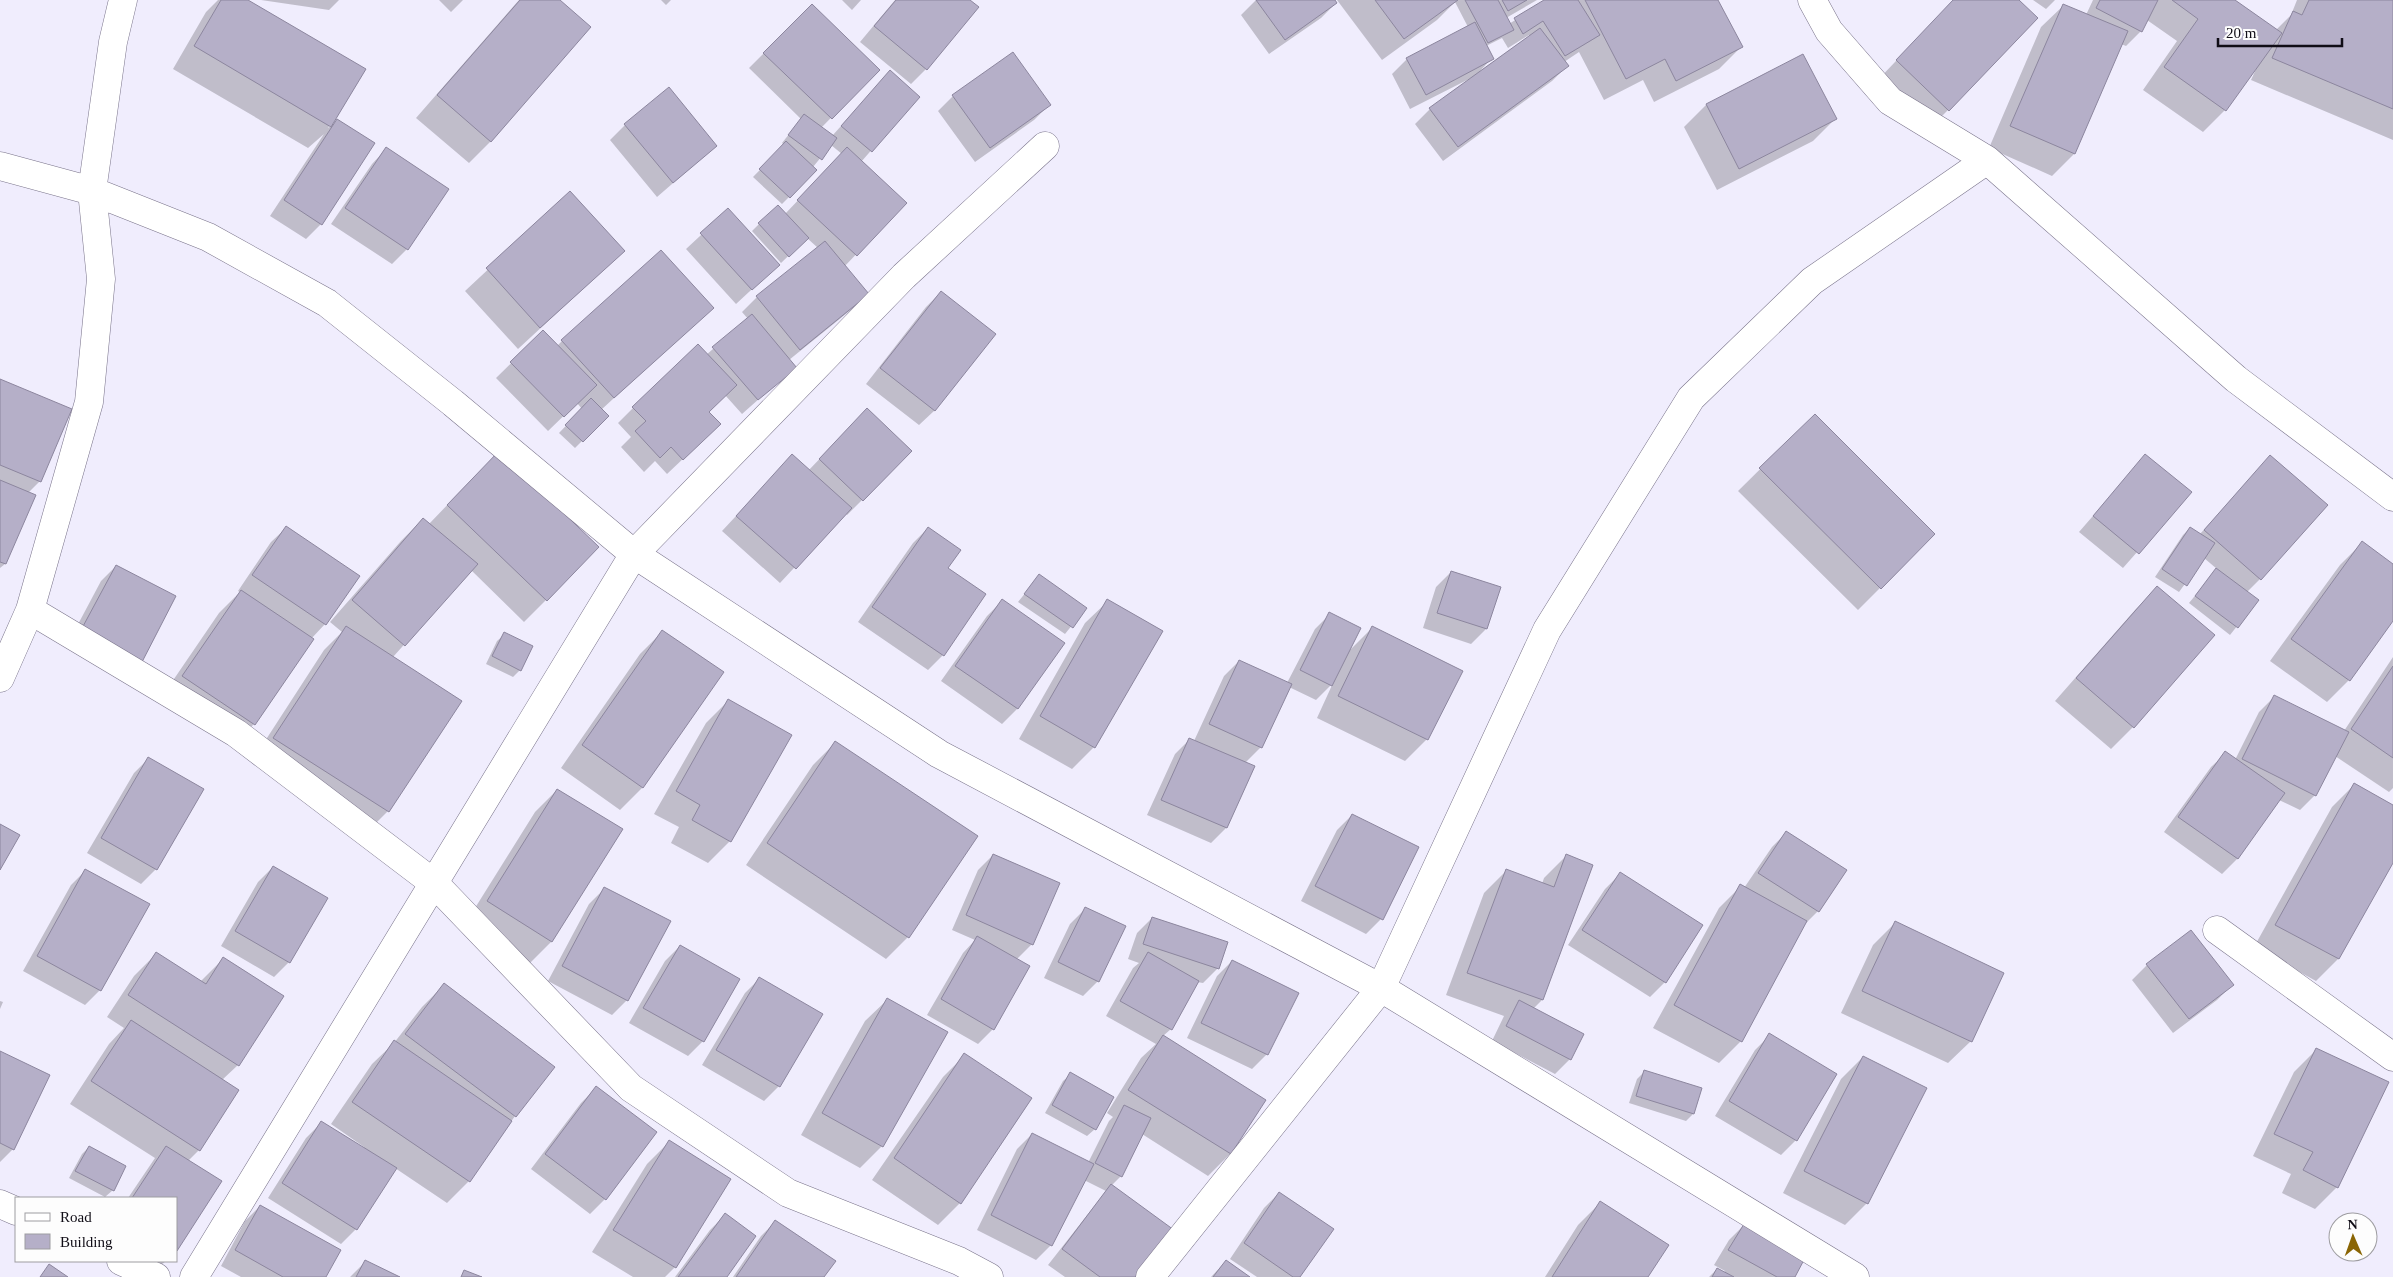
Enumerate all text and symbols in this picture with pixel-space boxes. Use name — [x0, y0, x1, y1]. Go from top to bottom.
scale bar — [2218, 15, 2342, 47]
text: 20 m — [2226, 25, 2257, 41]
legend — [15, 1197, 178, 1262]
text: Road — [60, 1209, 92, 1225]
north arrow — [2328, 1212, 2378, 1262]
text: N — [2347, 1217, 2358, 1232]
text: Building — [60, 1234, 113, 1250]

